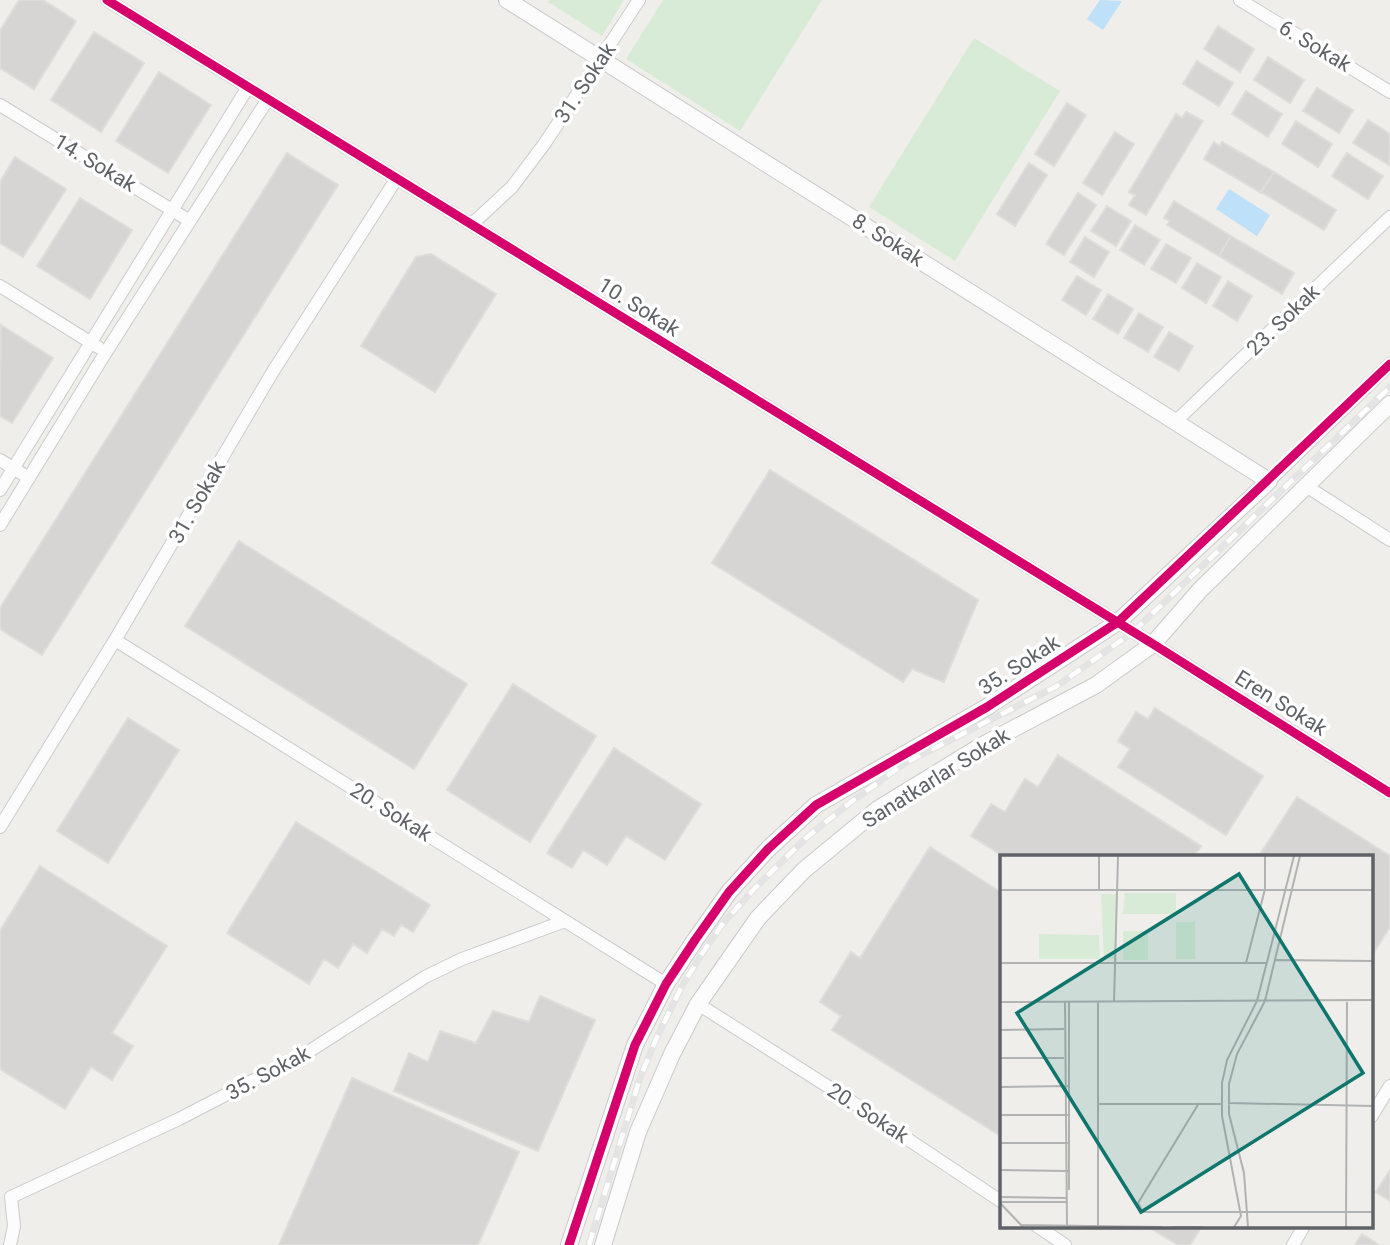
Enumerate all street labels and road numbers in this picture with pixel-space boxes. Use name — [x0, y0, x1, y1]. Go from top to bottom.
street label: 6. Sokak — [1275, 15, 1356, 77]
street label: 31. Sokak — [549, 38, 621, 128]
street label: 14. Sokak — [50, 129, 141, 197]
street label: 8. Sokak — [848, 209, 928, 271]
street label: 10. Sokak — [594, 273, 684, 342]
street label: 23. Sokak — [1242, 279, 1325, 360]
street label: 31. Sokak — [164, 456, 230, 548]
street label: 35. Sokak — [974, 630, 1064, 700]
street label: Eren Sokak — [1231, 665, 1332, 741]
street label: Sanatkarlar Sokak — [858, 723, 1014, 833]
street label: 20. Sokak — [346, 778, 436, 847]
street label: 35. Sokak — [222, 1041, 314, 1105]
street label: 20. Sokak — [823, 1078, 913, 1148]

